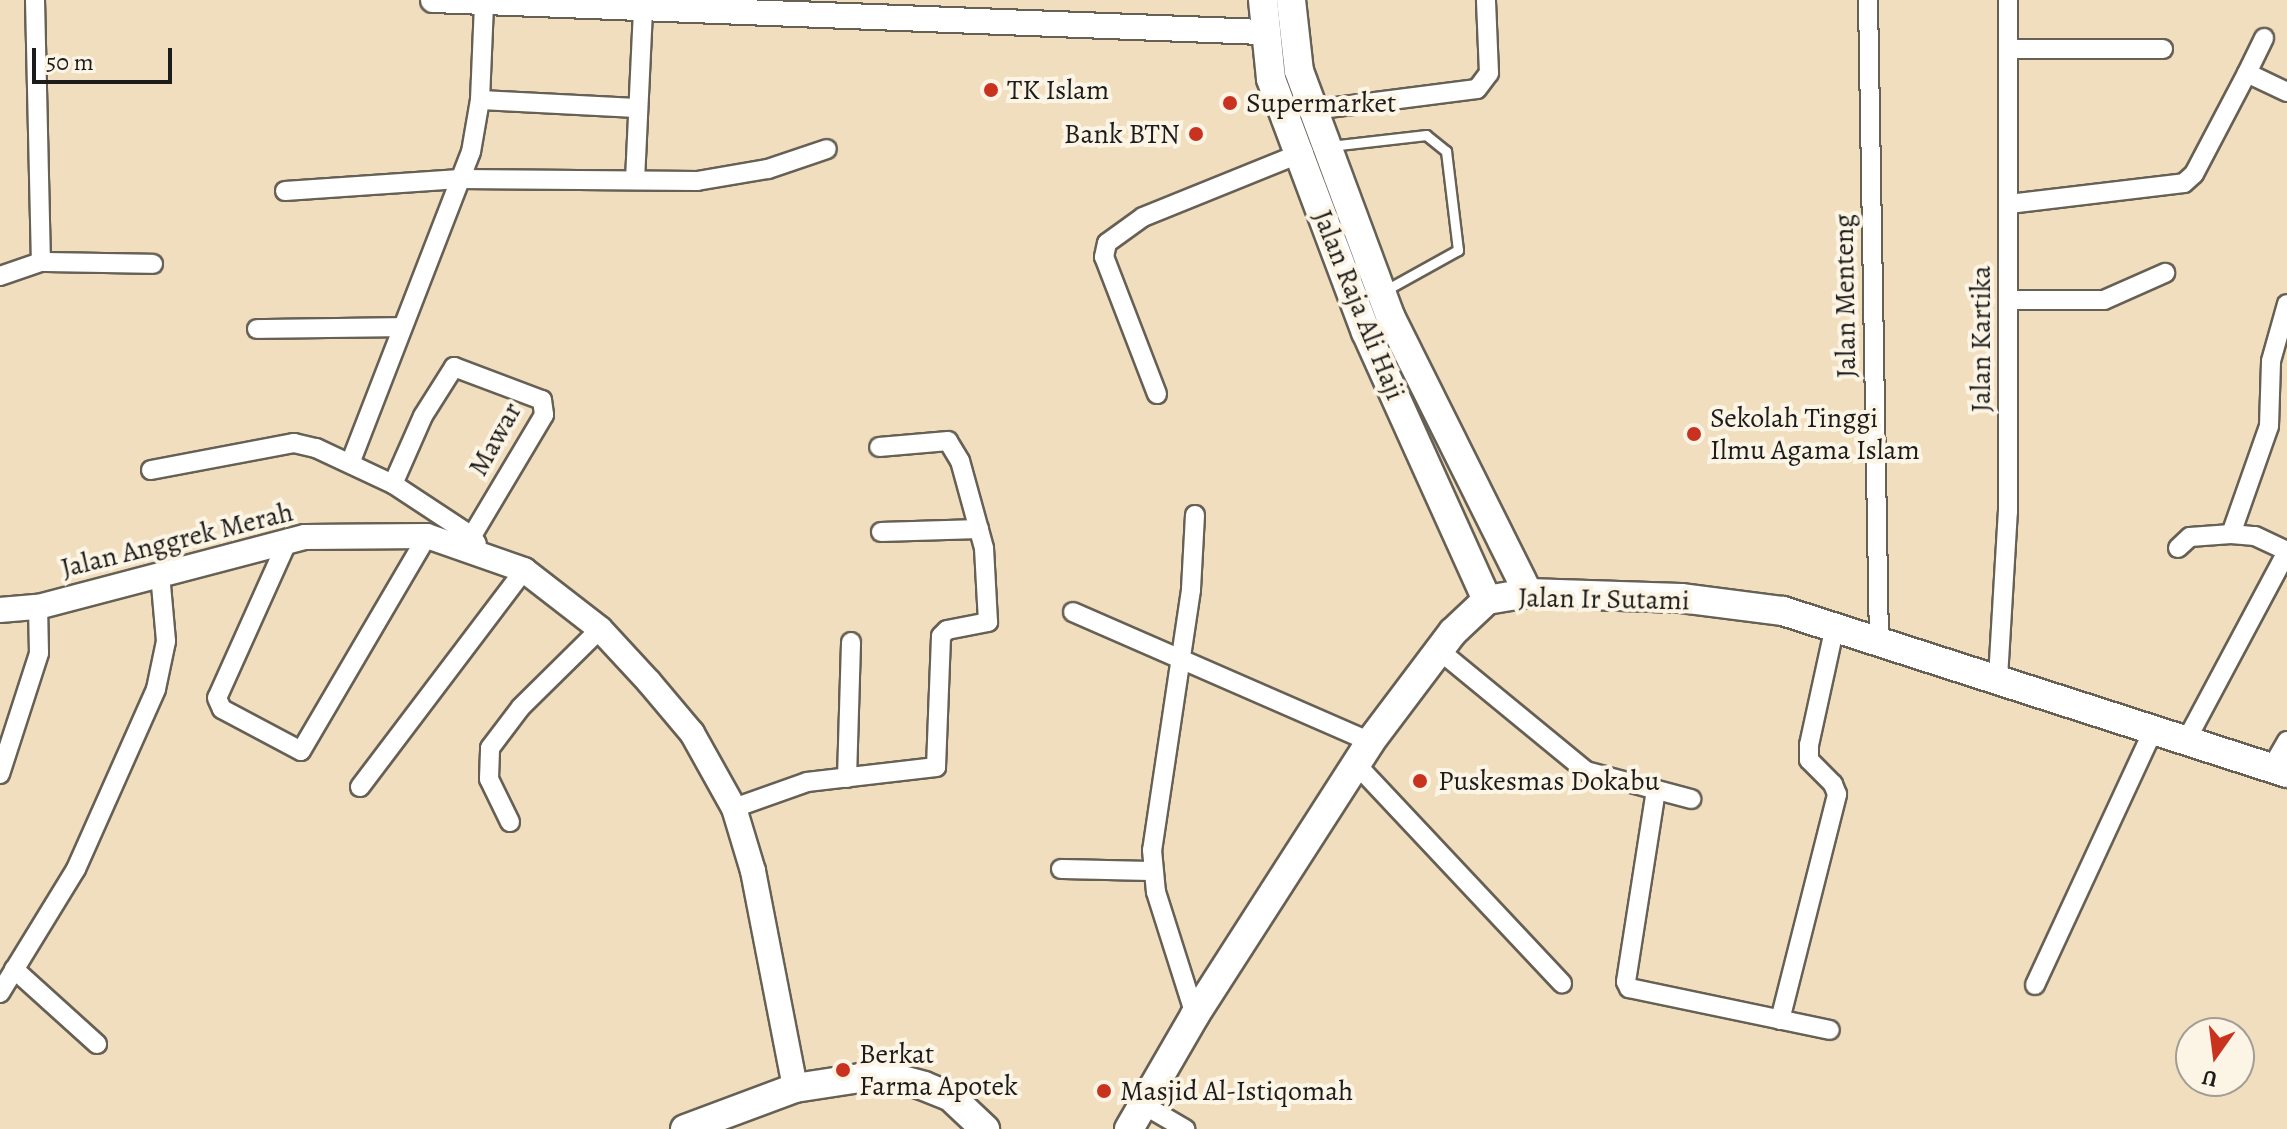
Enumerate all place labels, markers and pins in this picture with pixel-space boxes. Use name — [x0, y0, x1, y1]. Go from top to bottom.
place label: TK Islam — [1007, 73, 1109, 107]
marker: TK Islam — [982, 81, 1000, 99]
place label: Supermarket — [1246, 86, 1396, 120]
marker: Supermarket — [1221, 94, 1239, 112]
place label: Bank BTN — [1064, 117, 1180, 151]
marker: Bank BTN — [1187, 125, 1205, 143]
place label: Sekolah Tinggi Ilmu Agama Islam — [1710, 401, 1920, 467]
marker: Sekolah Tinggi Ilmu Agama Islam — [1685, 425, 1703, 443]
place label: Puskesmas Dokabu — [1438, 764, 1660, 798]
marker: Puskesmas Dokabu — [1409, 770, 1431, 792]
place label: Berkat Farma Apotek — [859, 1037, 1018, 1103]
marker: Berkat Farma Apotek — [834, 1061, 852, 1079]
place label: Masjid Al-Istiqomah — [1120, 1074, 1353, 1108]
marker: Masjid Al-Istiqomah — [1095, 1082, 1113, 1100]

